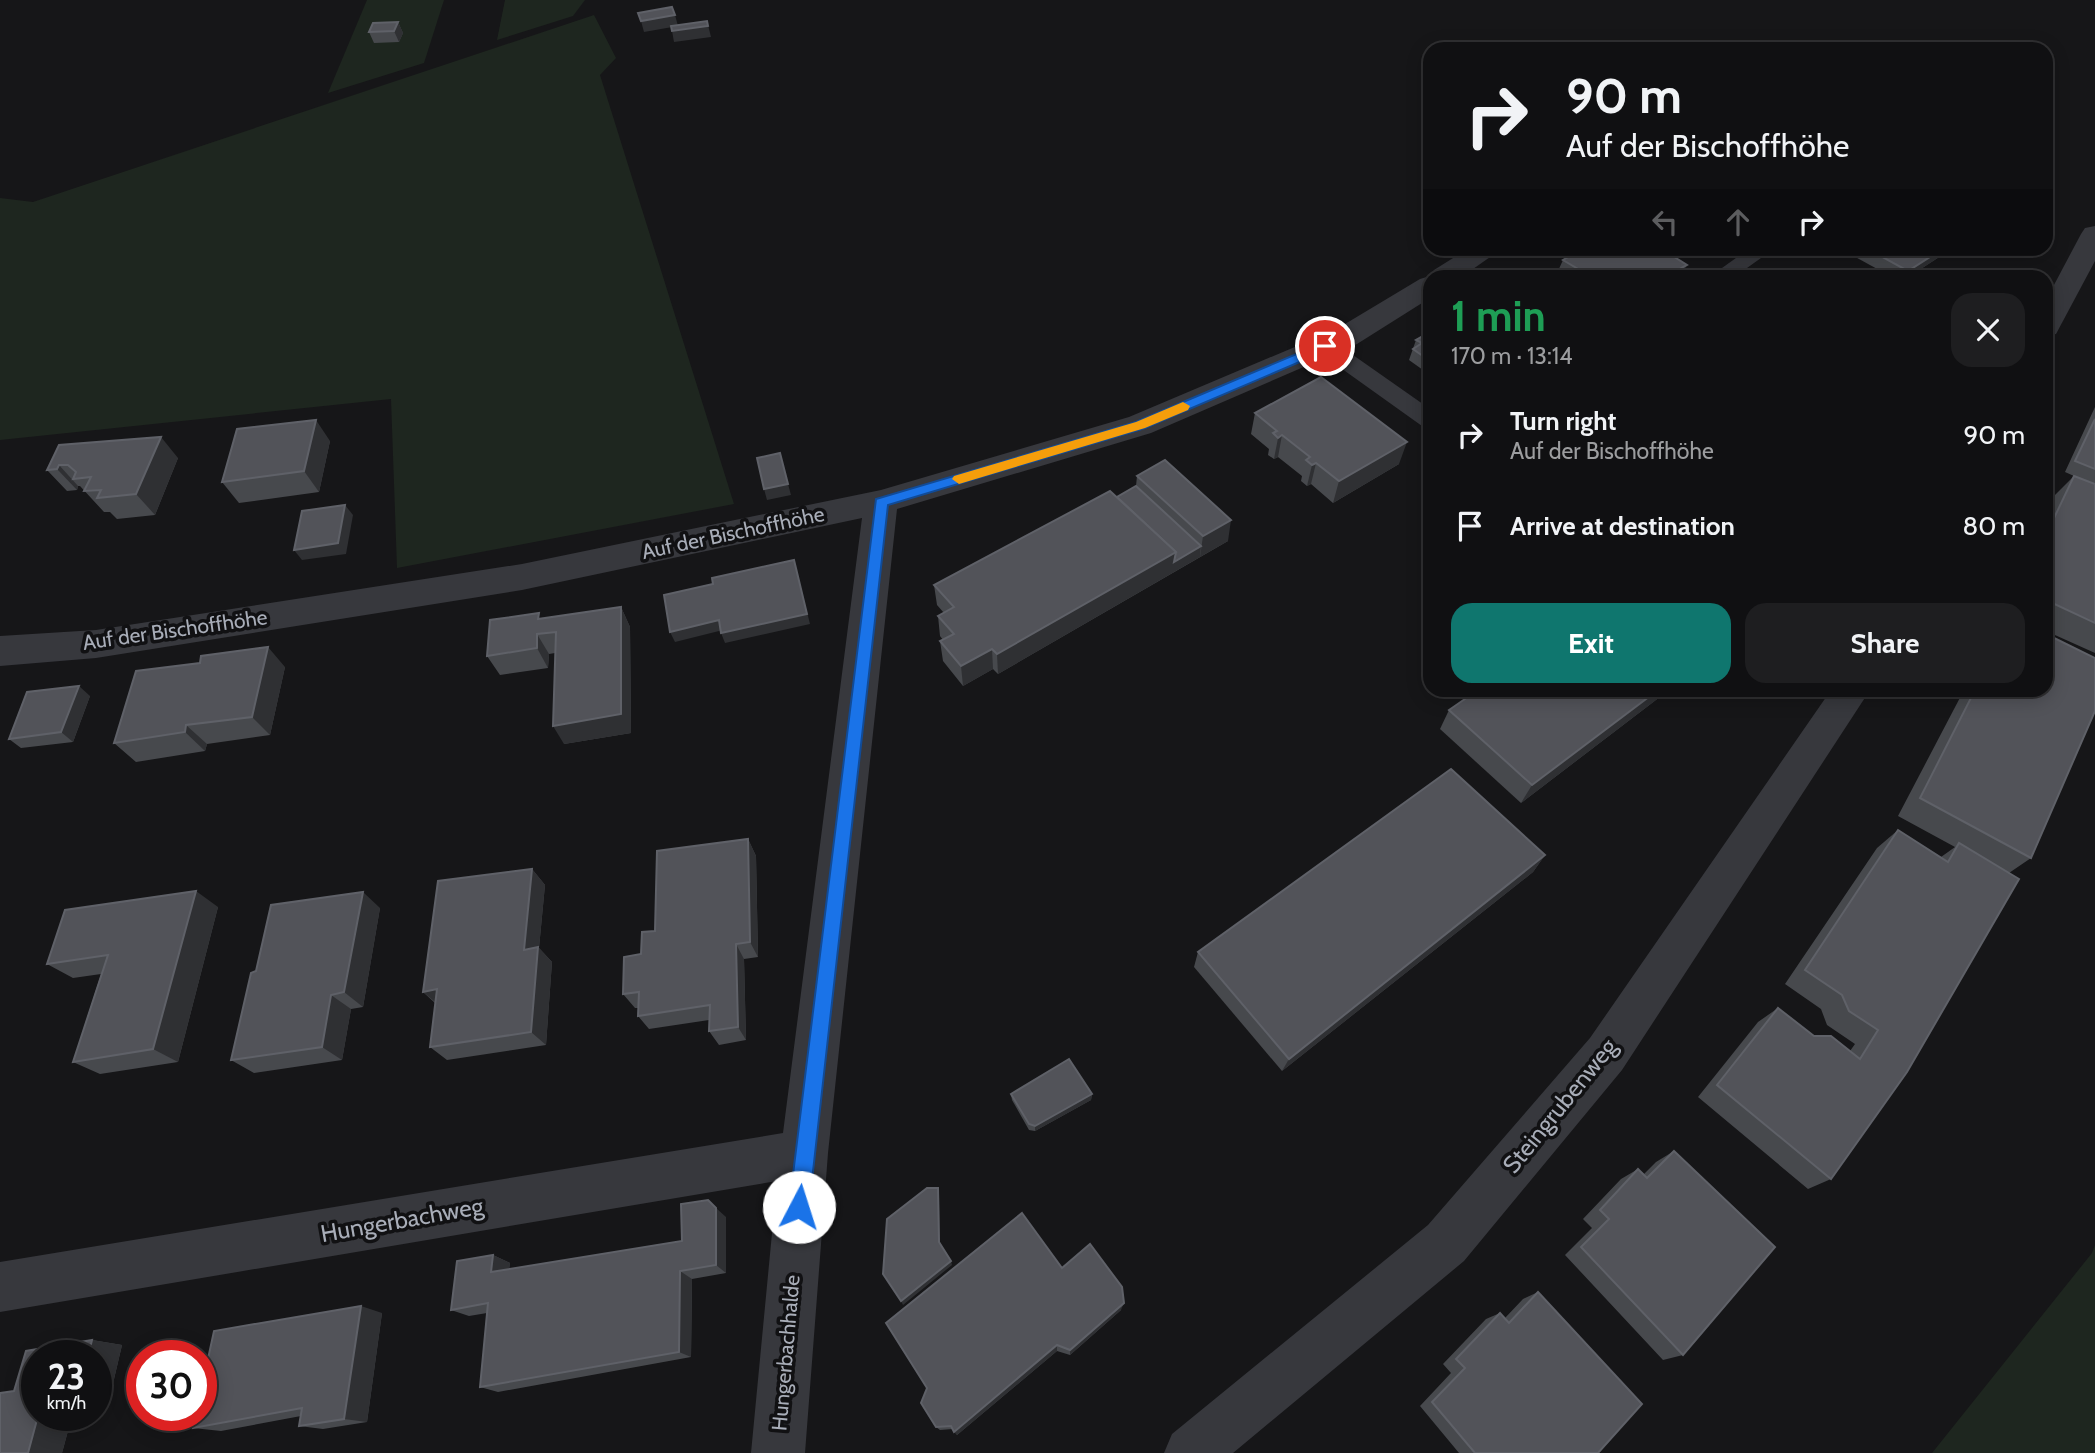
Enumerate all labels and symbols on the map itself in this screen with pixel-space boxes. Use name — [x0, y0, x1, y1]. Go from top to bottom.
pin — [1295, 316, 1355, 376]
street label: Auf der Bischoffhöhe — [639, 501, 827, 564]
street label: Auf der Bischoffhöhe — [81, 604, 269, 655]
street label: Steingrubenweg — [1496, 1032, 1623, 1179]
position arrow — [762, 1170, 836, 1244]
street label: Hungerbachweg — [318, 1191, 486, 1248]
street label: Hungerbachhalde — [766, 1274, 805, 1432]
speed limit sign: 30 — [126, 1340, 217, 1431]

